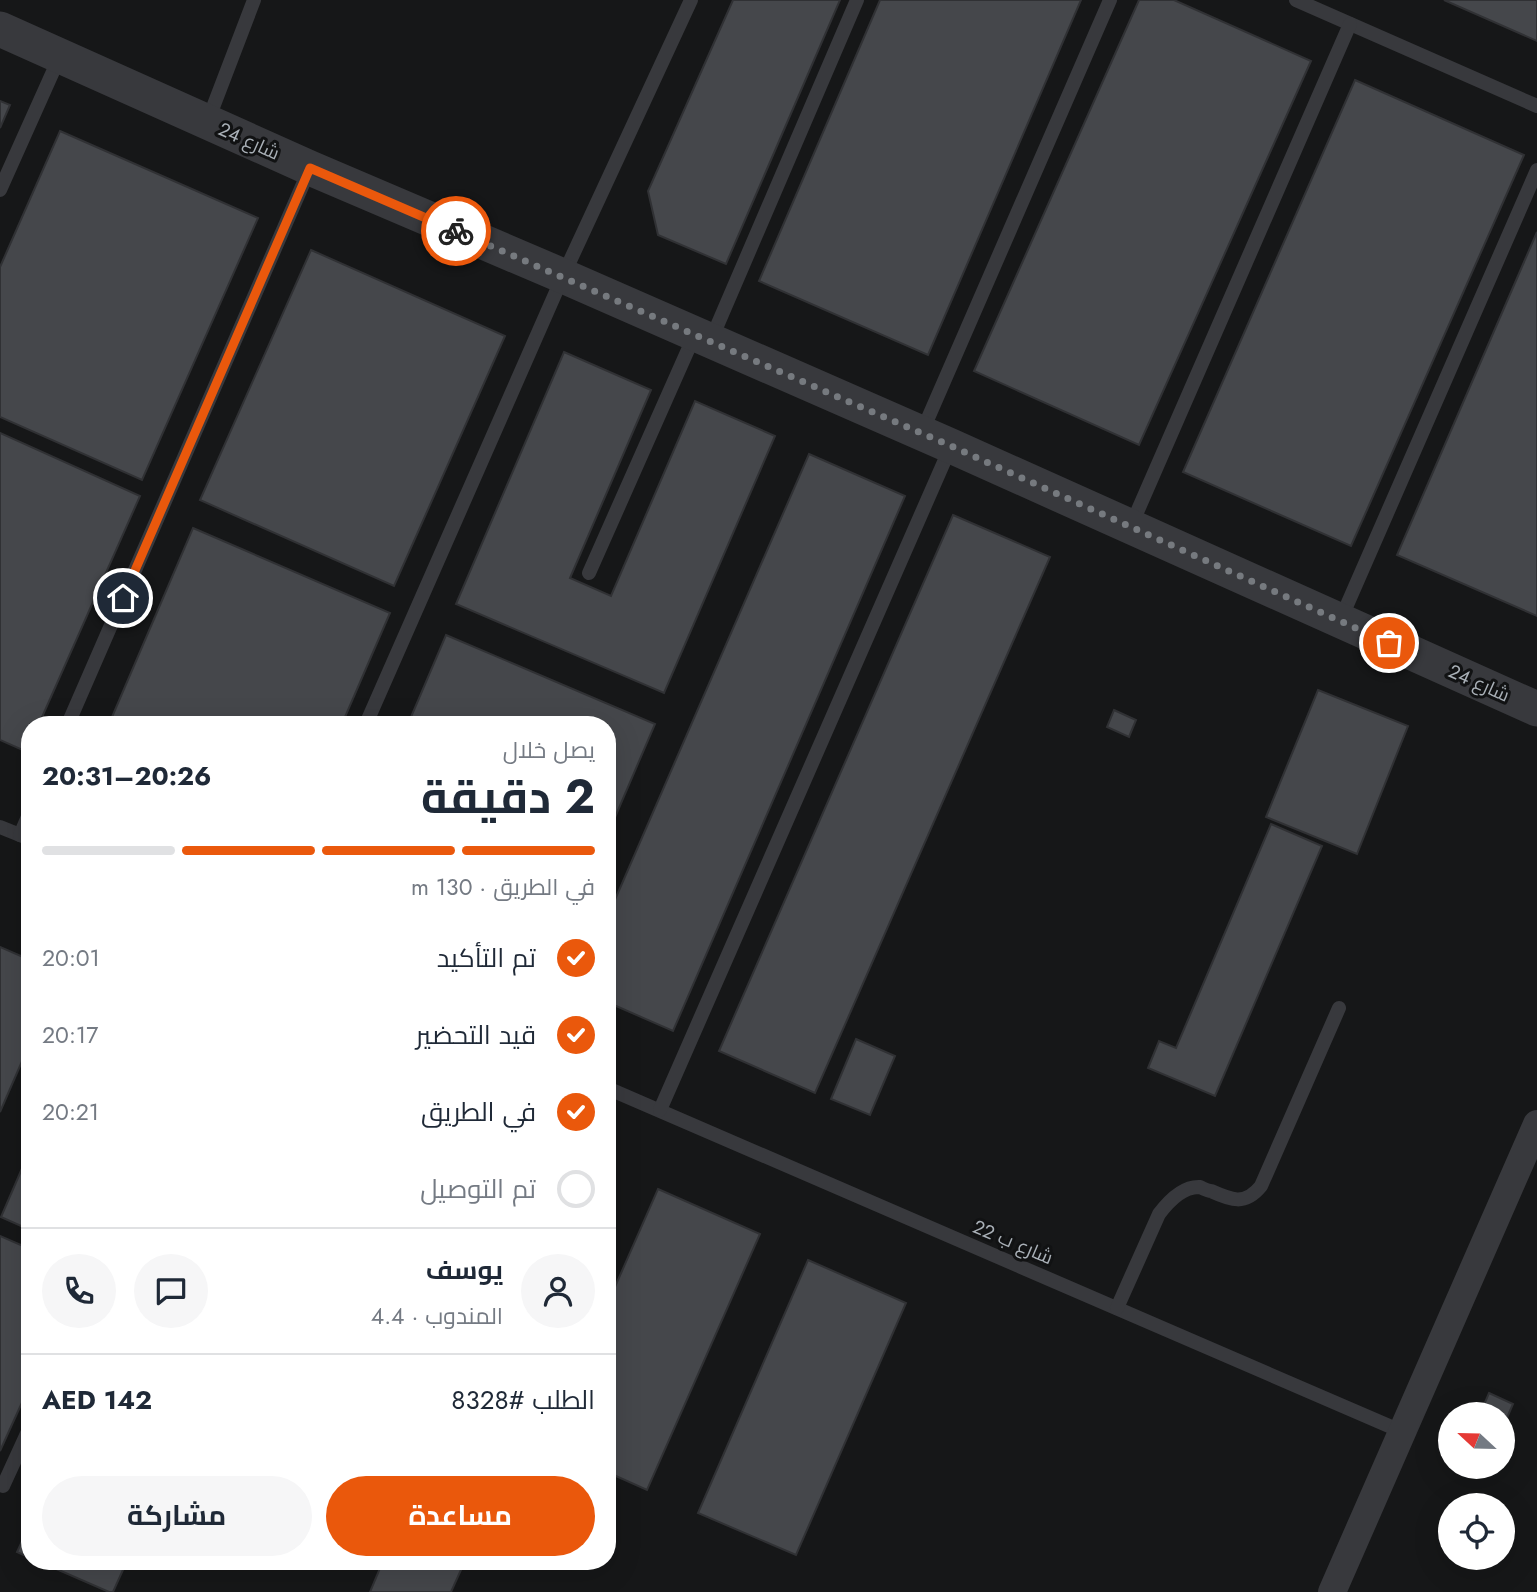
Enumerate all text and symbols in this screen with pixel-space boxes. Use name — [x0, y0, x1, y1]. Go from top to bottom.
street label: شارع 24 — [214, 116, 284, 166]
courier — [421, 196, 491, 266]
icon: bike — [437, 212, 475, 250]
pin — [93, 568, 153, 628]
icon: home — [104, 579, 142, 617]
pin — [1359, 613, 1419, 673]
icon: bag — [1370, 624, 1408, 662]
street label: شارع 24 — [1444, 658, 1514, 708]
text: يصل خلال — [503, 733, 595, 767]
text: 20:26–20:31 — [42, 757, 212, 795]
text: 2 دقيقة — [421, 764, 595, 830]
text: في الطريق · 130 m — [411, 870, 595, 904]
text: تم التأكيد — [437, 939, 536, 977]
icon: check — [557, 939, 595, 977]
text: 20:01 — [42, 941, 100, 975]
text: قيد التحضير — [416, 1016, 536, 1054]
icon: check — [557, 1016, 595, 1054]
text: 20:17 — [42, 1018, 98, 1052]
text: في الطريق — [421, 1093, 536, 1131]
icon: check — [557, 1093, 595, 1131]
text: 20:21 — [42, 1095, 99, 1129]
text: تم التوصيل — [420, 1170, 536, 1208]
street label: شارع ب 22 — [969, 1213, 1057, 1271]
text: يوسف — [426, 1251, 503, 1289]
button: phone — [42, 1254, 116, 1328]
button: chat — [134, 1254, 208, 1328]
button: person — [521, 1254, 595, 1328]
text: المندوب · 4.4 — [371, 1299, 503, 1333]
text: AED 142 — [42, 1381, 152, 1419]
text: الطلب #8328 — [451, 1381, 595, 1419]
north arrow — [1438, 1402, 1516, 1479]
map controls — [1438, 1402, 1515, 1570]
button: مشاركة — [42, 1476, 312, 1556]
button: مساعدة — [326, 1476, 595, 1556]
button: locate — [1438, 1493, 1515, 1570]

